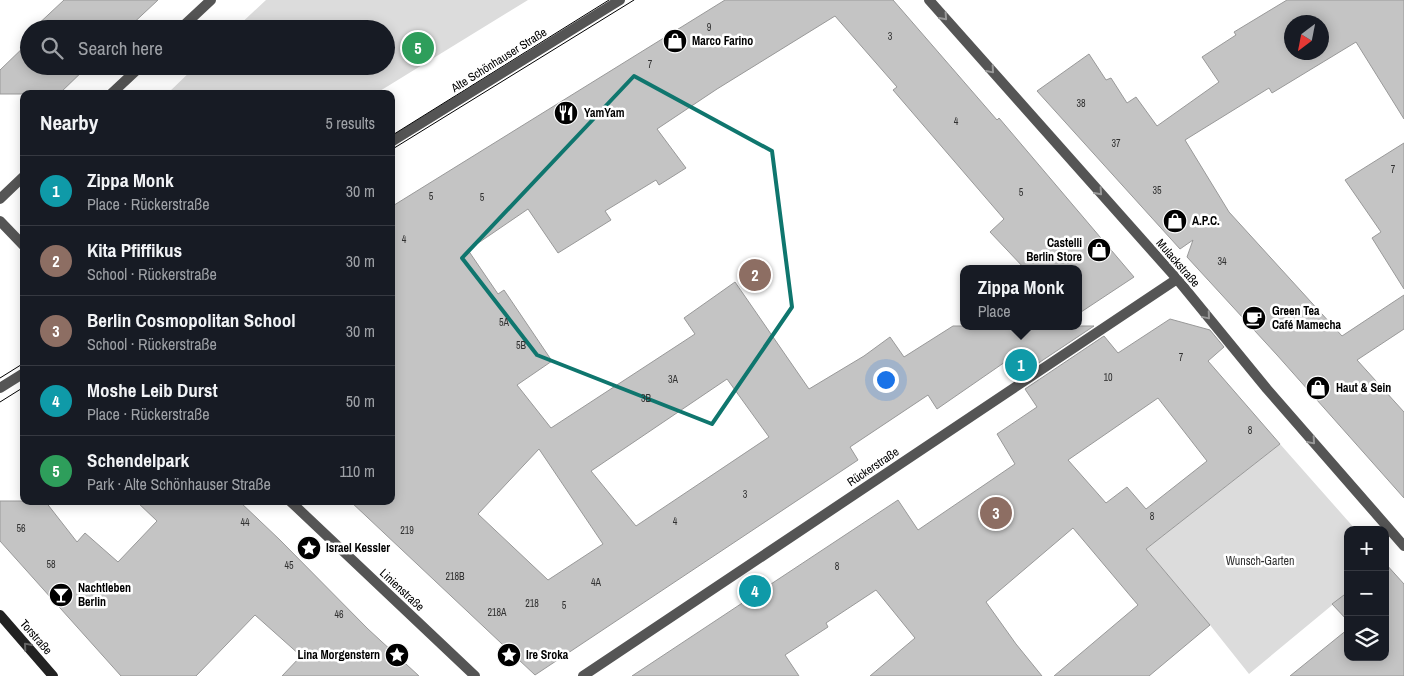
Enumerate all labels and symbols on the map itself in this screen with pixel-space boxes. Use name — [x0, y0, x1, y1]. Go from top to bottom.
one-way arrow — [938, 11, 947, 20]
north arrow — [1284, 15, 1329, 60]
house number: 9 — [707, 21, 712, 34]
street label: Alte Schönhauser Straße — [447, 24, 550, 96]
shop icon: Marco Farino — [662, 28, 688, 54]
pin: 5 — [402, 29, 434, 67]
house number: 3 — [888, 30, 893, 43]
place label: Marco Farino — [692, 33, 753, 49]
house number: 7 — [648, 58, 653, 71]
one-way arrow — [985, 65, 994, 74]
house number: 38 — [1076, 97, 1086, 110]
restaurant icon: YamYam — [553, 100, 579, 126]
place label: YamYam — [584, 105, 625, 121]
house number: 4 — [954, 115, 959, 128]
house number: 37 — [1111, 137, 1121, 150]
house number: 7 — [1391, 163, 1396, 176]
house number: 35 — [1152, 184, 1162, 197]
house number: 5 — [1019, 186, 1024, 199]
one-way arrow — [1093, 186, 1102, 195]
house number: 5 — [429, 190, 434, 203]
house number: 5 — [480, 191, 485, 204]
shop icon: A.P.C. — [1162, 208, 1188, 234]
place label: A.P.C. — [1192, 213, 1220, 229]
house number: 4 — [402, 233, 407, 246]
place label: Castelli Berlin Store — [1026, 235, 1083, 265]
street label: Mulackstraße — [1153, 235, 1203, 291]
shop icon: Castelli Berlin Store — [1086, 237, 1112, 263]
house number: 34 — [1217, 255, 1227, 268]
pin: 2 — [739, 256, 771, 294]
place label: Green Tea Café Mamecha — [1272, 303, 1341, 333]
cafe icon: Green Tea Café Mamecha — [1241, 305, 1267, 331]
one-way arrow — [1202, 311, 1211, 320]
house number: 5A — [499, 316, 510, 329]
house number: 5B — [516, 339, 527, 352]
pin: 1 — [1005, 346, 1037, 384]
house number: 7 — [1179, 351, 1184, 364]
your location — [873, 367, 899, 393]
house number: 10 — [1103, 371, 1113, 384]
house number: 3A — [668, 373, 679, 386]
shop icon: Haut & Sein — [1305, 375, 1331, 401]
place label: Haut & Sein — [1336, 380, 1391, 396]
house number: 3B — [641, 392, 652, 405]
house number: 8 — [1248, 424, 1253, 437]
one-way arrow — [1306, 435, 1315, 444]
street label: Rückerstraße — [844, 444, 902, 490]
house number: 3 — [743, 488, 748, 501]
pin: 3 — [980, 494, 1012, 532]
house number: 8 — [1150, 510, 1155, 523]
house number: 4 — [673, 515, 678, 528]
house number: 44 — [240, 516, 250, 529]
house number: 56 — [16, 522, 26, 535]
house number: 219 — [400, 524, 414, 537]
place icon: Israel Kessler — [296, 535, 322, 561]
place label: Israel Kessler — [326, 540, 390, 556]
park label: Wunsch-Garten — [1226, 553, 1294, 569]
house number: 58 — [46, 558, 56, 571]
house number: 45 — [284, 559, 294, 572]
house number: 8 — [835, 560, 840, 573]
street label: Linienstraße — [376, 565, 428, 615]
house number: 218B — [445, 570, 465, 583]
pin: 4 — [739, 572, 771, 610]
house number: 4A — [591, 576, 602, 589]
place label: Nachtleben Berlin — [78, 580, 131, 610]
bar icon: Nachtleben Berlin — [48, 582, 74, 608]
house number: 218 — [525, 597, 539, 610]
house number: 5 — [562, 599, 567, 612]
house number: 218A — [487, 606, 507, 619]
house number: 46 — [334, 608, 344, 621]
street label: Torstraße — [16, 616, 56, 658]
one-way arrow — [23, 642, 32, 651]
place icon: Lina Morgenstern — [384, 642, 410, 668]
place icon: Ire Sroka — [496, 642, 522, 668]
place label: Lina Morgenstern — [297, 647, 380, 663]
place label: Ire Sroka — [526, 647, 569, 663]

